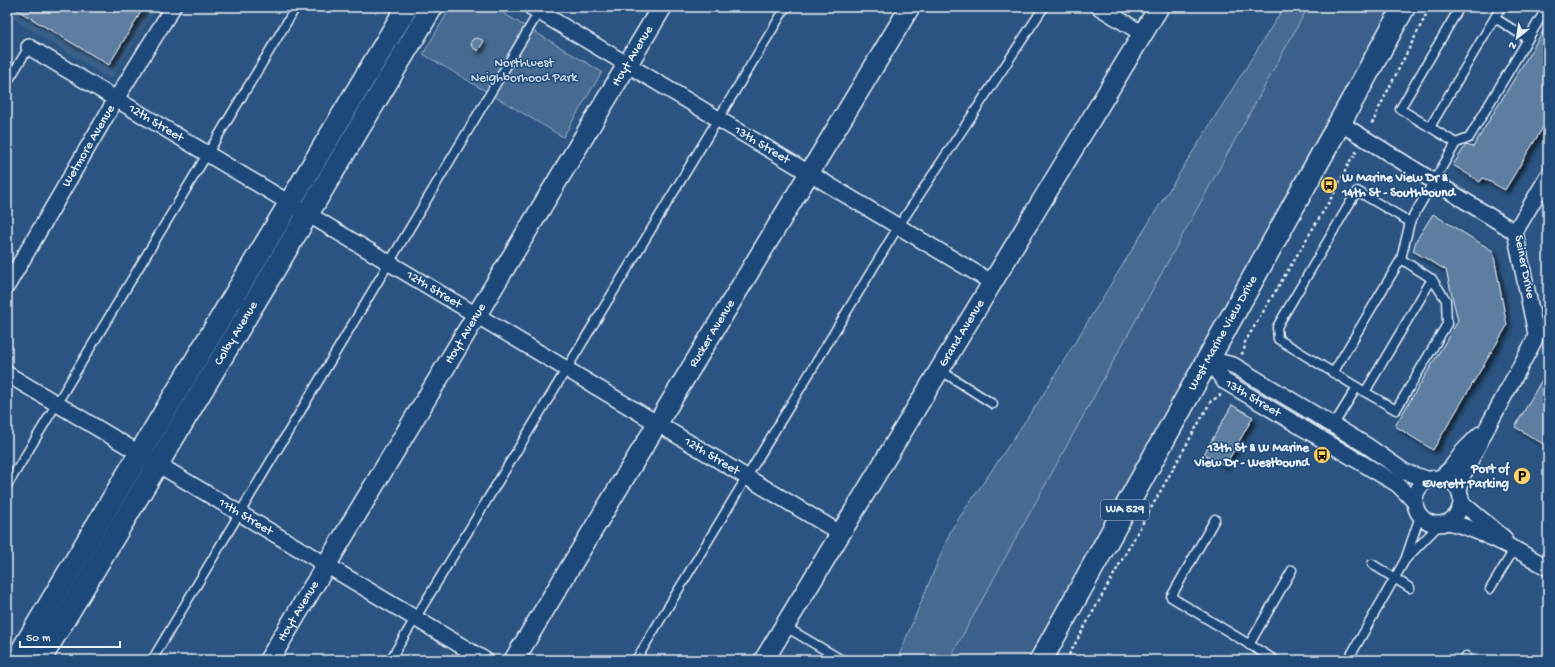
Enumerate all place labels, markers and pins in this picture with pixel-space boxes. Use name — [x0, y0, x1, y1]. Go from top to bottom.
place label: W Marine View Dr & 14th St - Southbound — [1341, 171, 1456, 201]
bus stop icon: W Marine View Dr & 14th St - Southbound — [1319, 175, 1339, 195]
place label: 13th St & W Marine View Dr - Westbound — [1193, 441, 1310, 471]
bus stop icon: 13th St & W Marine View Dr - Westbound — [1312, 445, 1332, 465]
place label: Port of Everett Parking — [1422, 461, 1511, 492]
parking icon: Port of Everett Parking — [1512, 466, 1532, 486]

